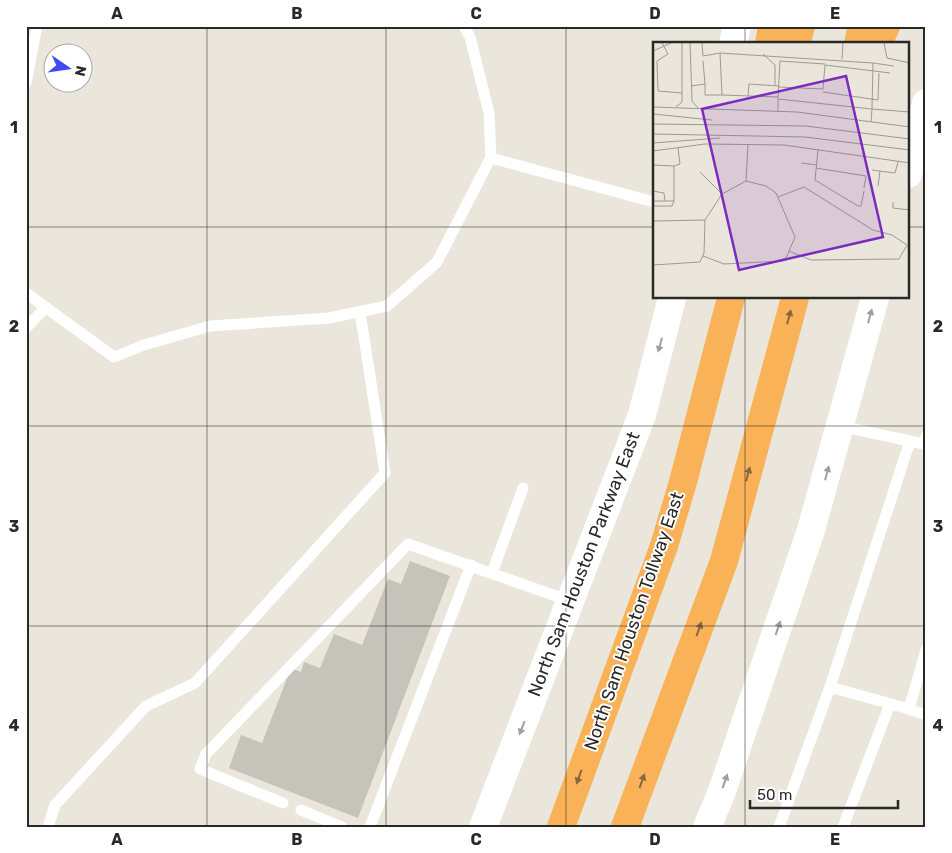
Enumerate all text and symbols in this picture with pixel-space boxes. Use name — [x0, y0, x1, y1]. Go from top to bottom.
text: A — [111, 4, 123, 23]
text: B — [291, 4, 303, 23]
text: C — [470, 4, 482, 23]
text: D — [649, 4, 661, 23]
text: E — [830, 4, 840, 23]
north arrow — [42, 42, 92, 92]
inset map — [653, 42, 910, 299]
text: N — [71, 64, 90, 78]
text: 1 — [10, 118, 18, 137]
text: 1 — [934, 118, 942, 137]
one-way arrow — [866, 308, 874, 323]
one-way arrow — [786, 309, 794, 324]
text: 2 — [9, 317, 19, 336]
text: 2 — [933, 317, 943, 336]
one-way arrow — [656, 337, 664, 352]
street label: North Sam Houston Parkway East — [523, 429, 645, 699]
one-way arrow — [823, 465, 831, 480]
one-way arrow — [744, 466, 752, 481]
street label: North Sam Houston Tollway East — [579, 489, 689, 753]
text: 3 — [9, 517, 19, 536]
text: 3 — [933, 517, 943, 536]
one-way arrow — [775, 620, 782, 635]
one-way arrow — [695, 621, 703, 636]
text: 4 — [9, 716, 20, 735]
text: 4 — [933, 716, 944, 735]
one-way arrow — [517, 720, 525, 735]
one-way arrow — [575, 770, 582, 785]
one-way arrow — [638, 773, 646, 788]
one-way arrow — [722, 774, 729, 789]
scale bar — [750, 778, 897, 810]
text: 50 m — [757, 786, 792, 804]
text: A — [111, 830, 123, 849]
text: B — [291, 830, 303, 849]
text: C — [470, 830, 482, 849]
text: D — [649, 830, 661, 849]
text: E — [830, 830, 840, 849]

